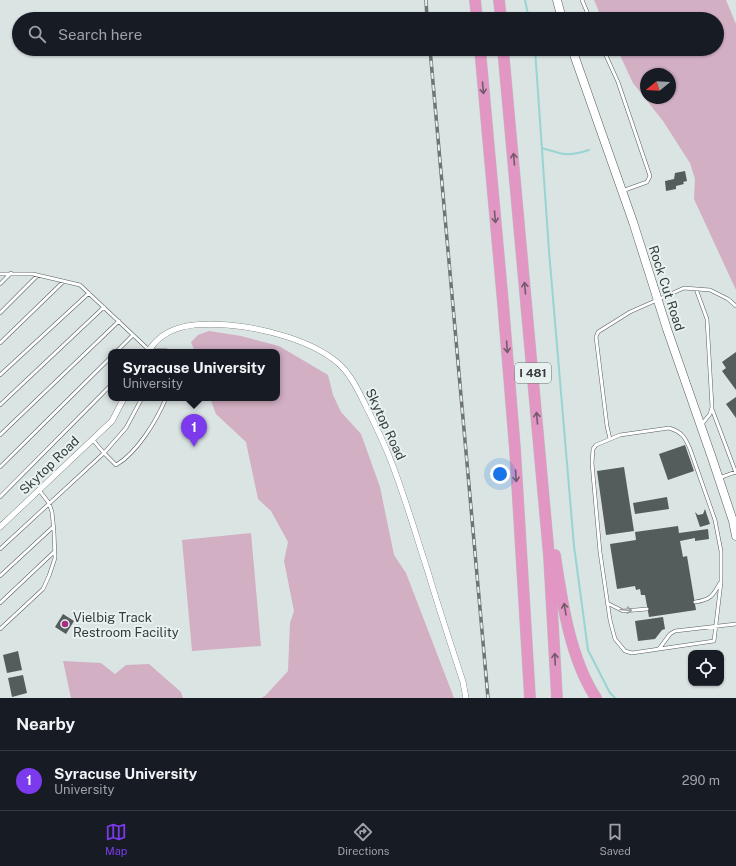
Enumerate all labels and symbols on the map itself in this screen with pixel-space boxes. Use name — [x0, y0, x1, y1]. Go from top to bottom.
north arrow — [640, 68, 676, 104]
one-way arrow — [480, 81, 487, 94]
one-way arrow — [510, 153, 517, 166]
one-way arrow — [492, 210, 499, 223]
street label: Rock Cut Road — [646, 244, 687, 333]
one-way arrow — [522, 282, 529, 295]
one-way arrow — [503, 340, 510, 353]
road number: I 481 — [515, 363, 551, 383]
street label: Skytop Road — [362, 386, 409, 462]
one-way arrow — [534, 412, 541, 425]
pin: 1 — [181, 414, 207, 447]
street label: Skytop Road — [16, 433, 82, 498]
your location — [490, 464, 510, 484]
one-way arrow — [513, 469, 520, 482]
one-way arrow — [560, 603, 568, 616]
one-way arrow — [620, 607, 633, 614]
place label: Vielbig Track Restroom Facility — [73, 610, 179, 640]
marker: Vielbig Track Restroom Facility — [60, 619, 70, 629]
one-way arrow — [552, 653, 559, 666]

